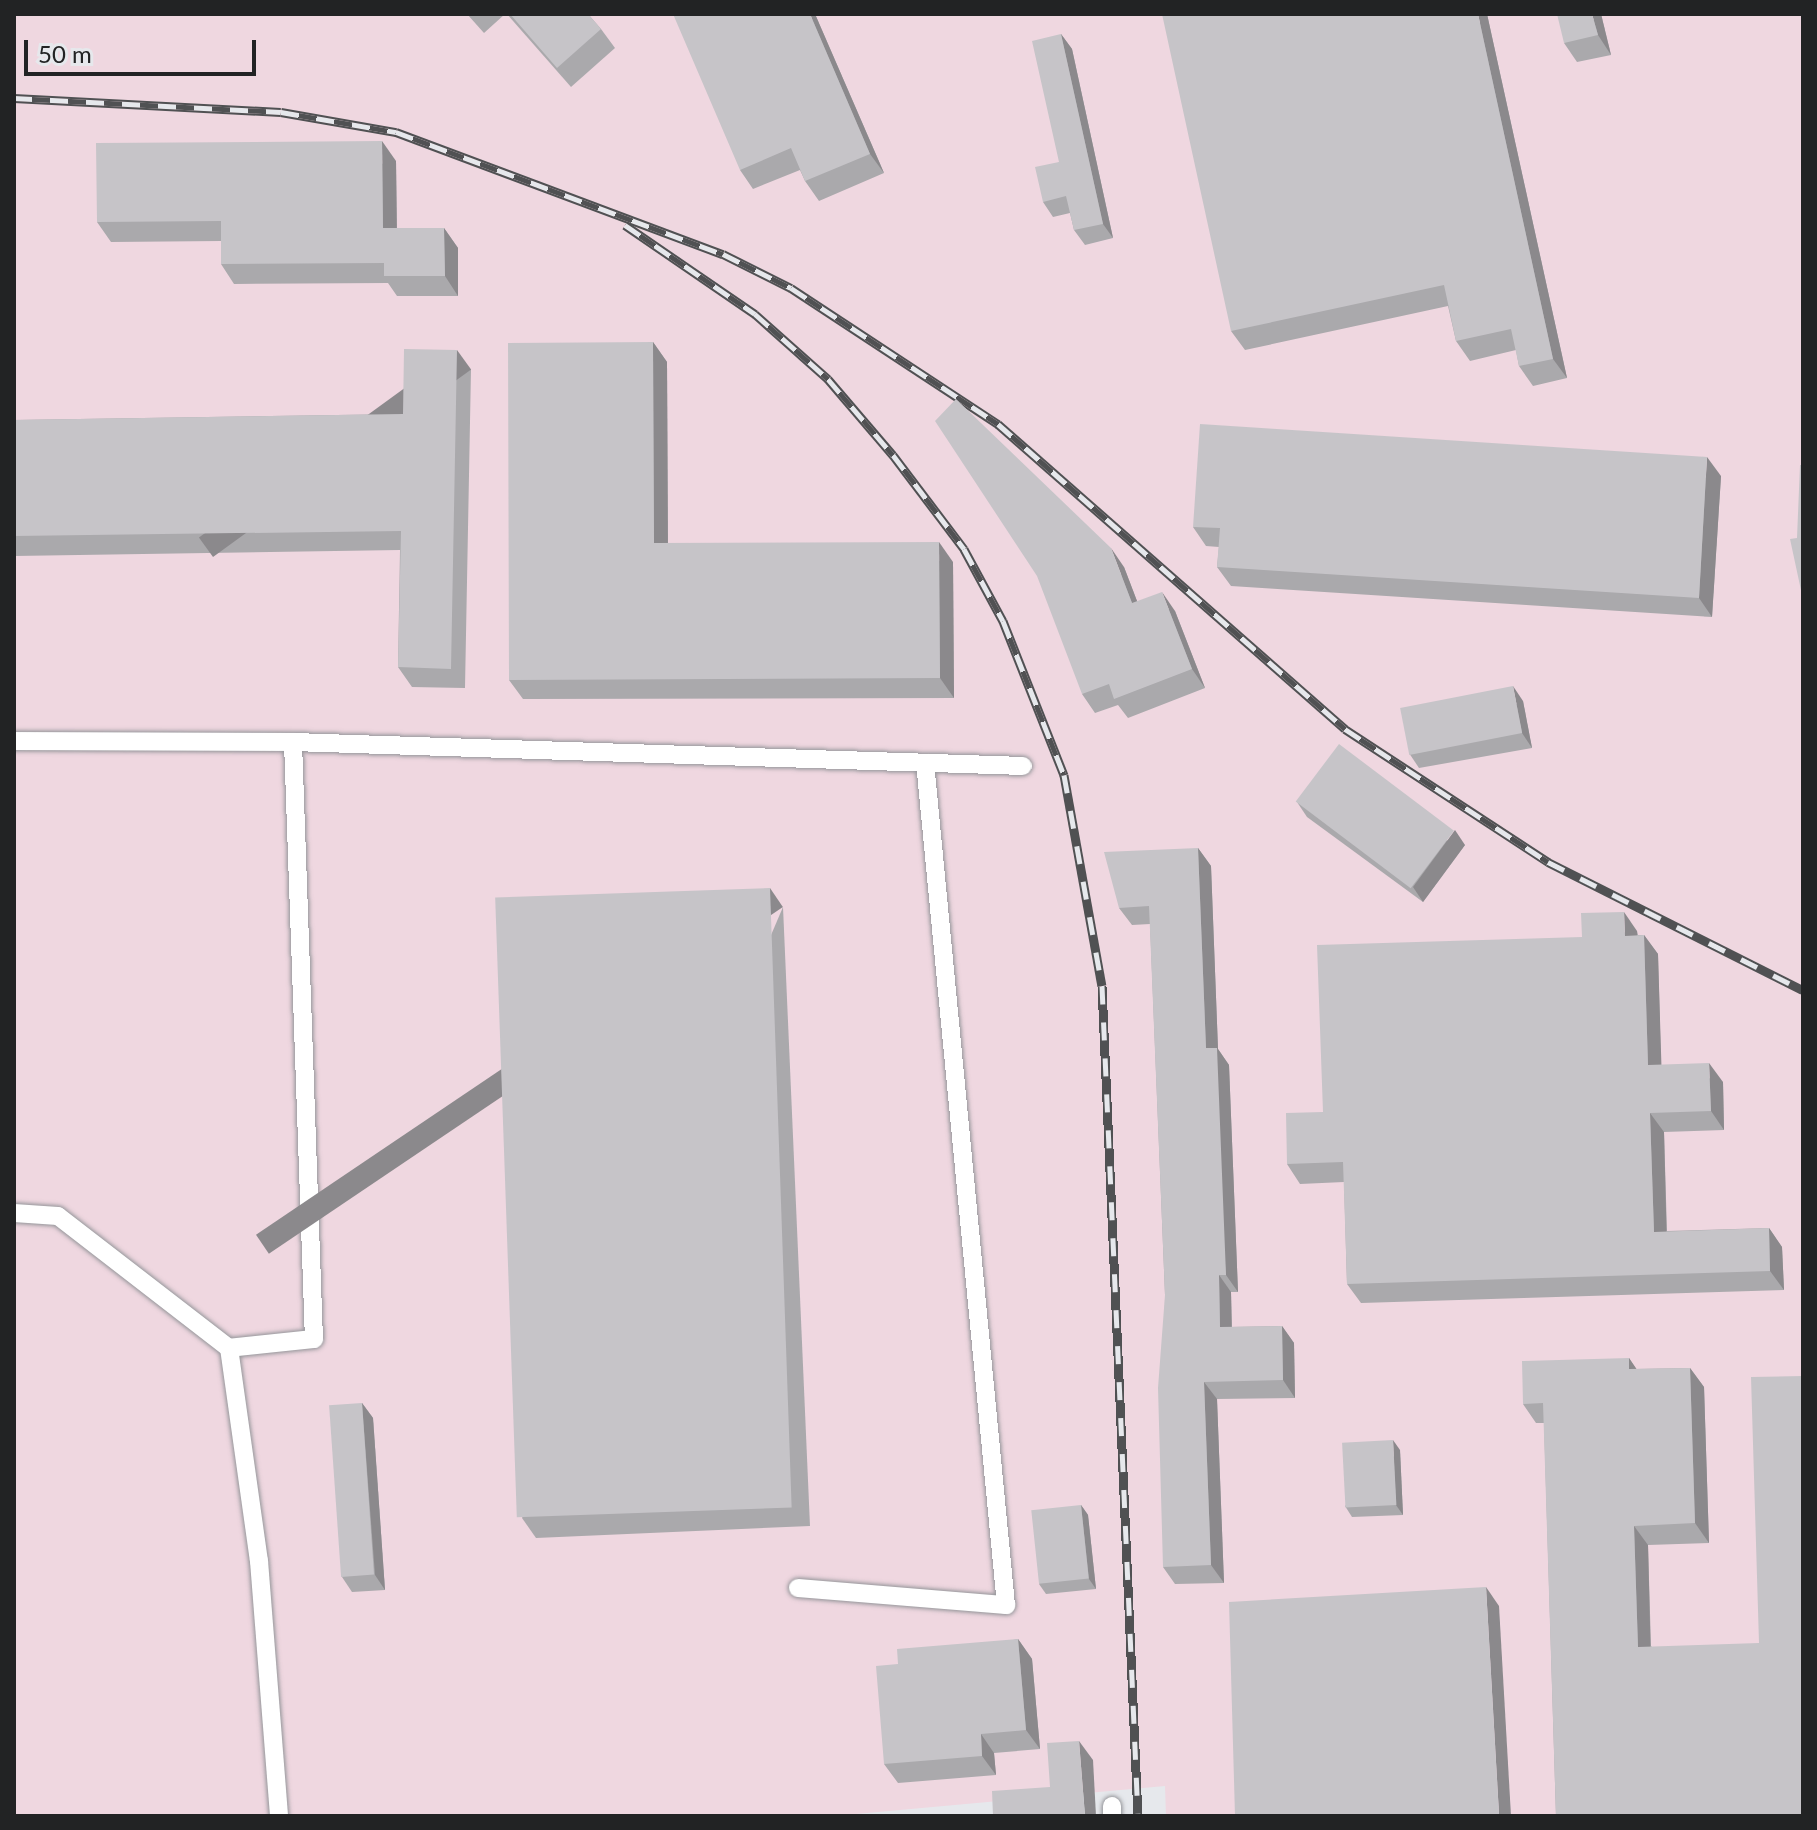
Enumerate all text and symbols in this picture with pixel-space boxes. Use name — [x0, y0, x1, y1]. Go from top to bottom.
scale bar — [28, 24, 260, 74]
text: 50 m — [38, 39, 92, 68]

